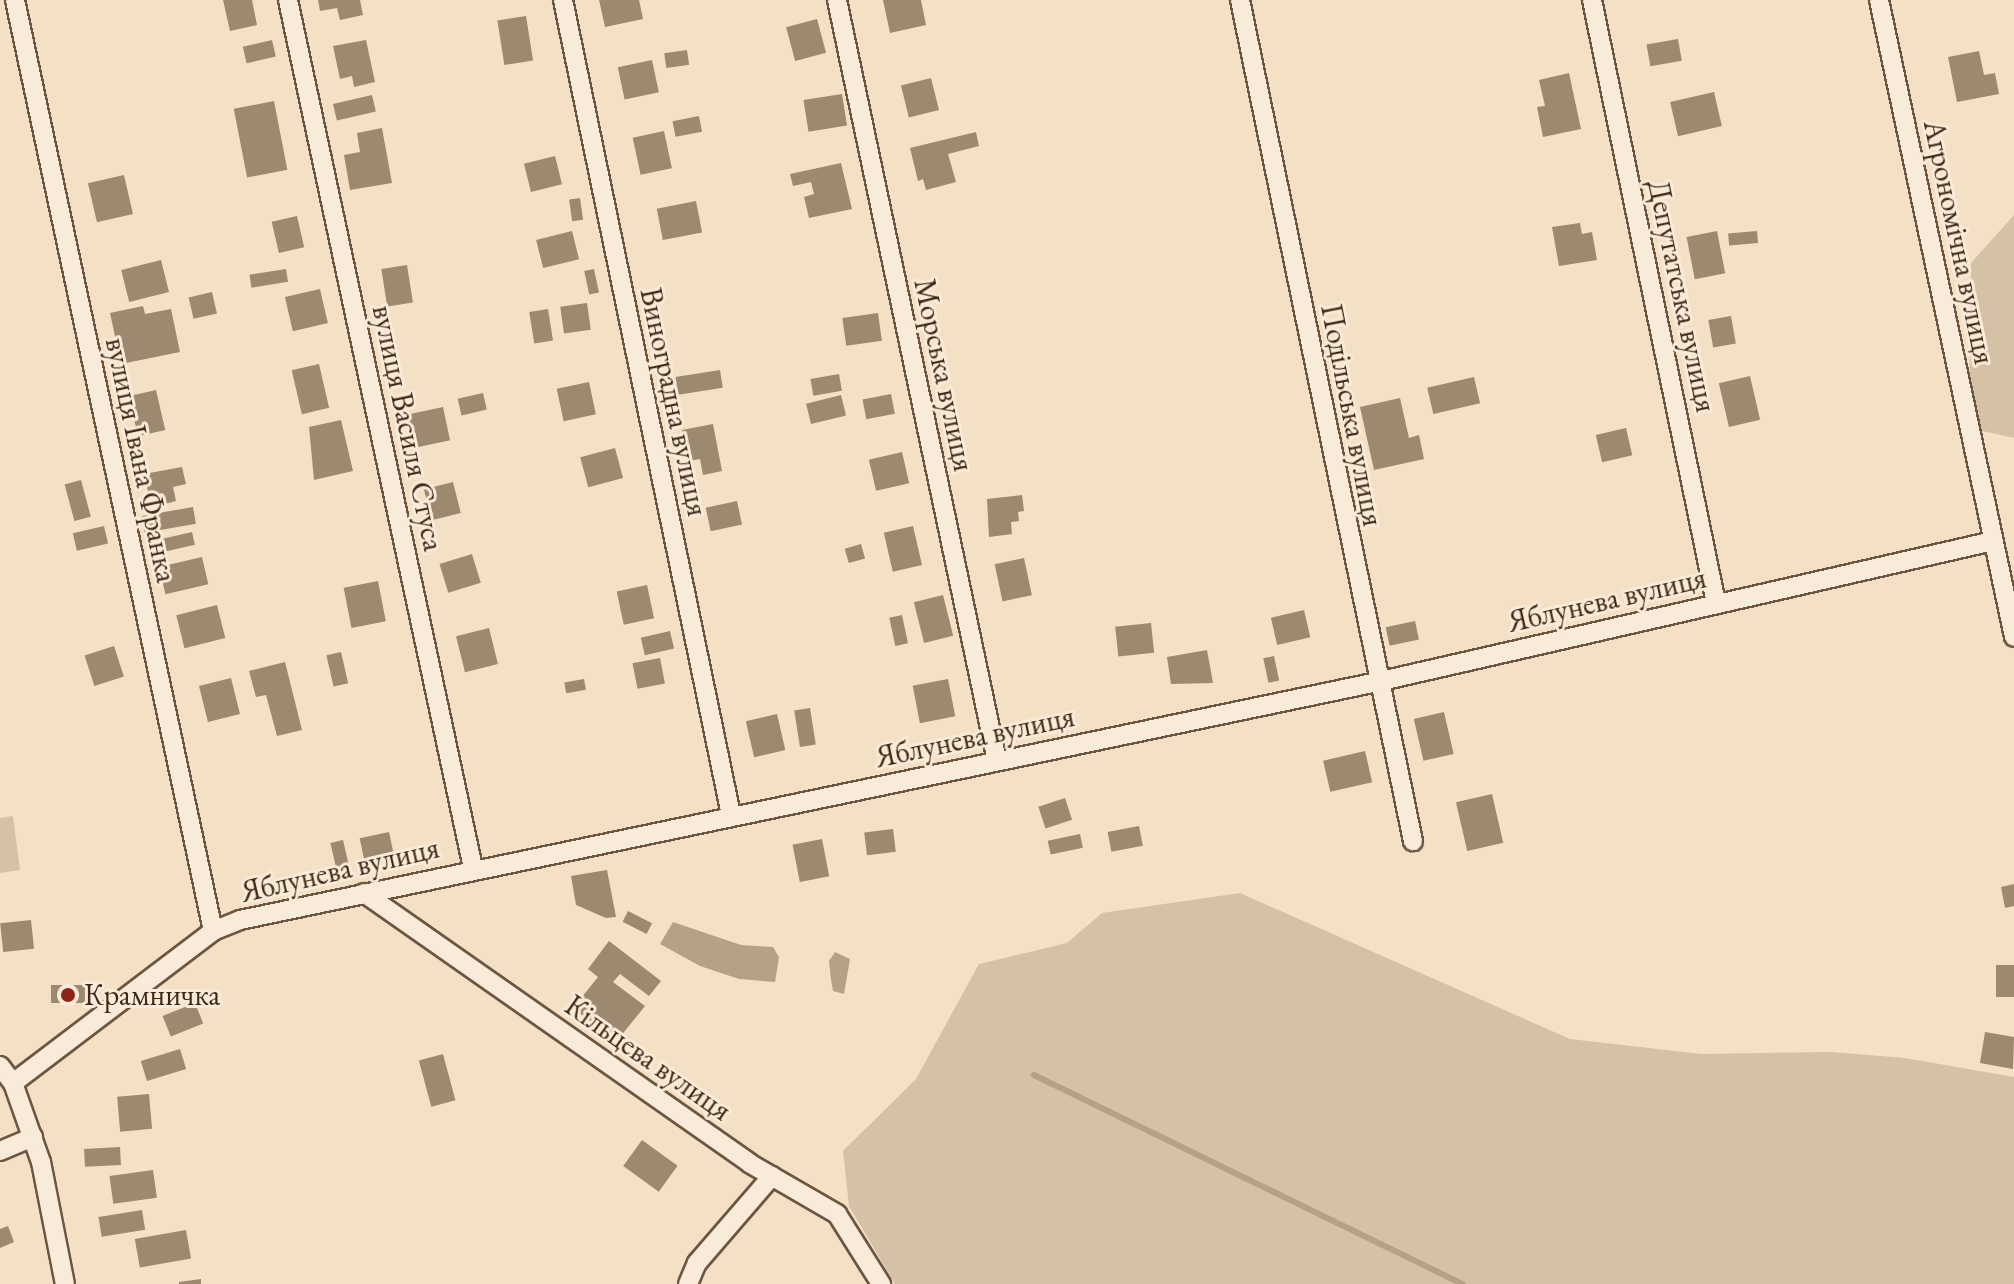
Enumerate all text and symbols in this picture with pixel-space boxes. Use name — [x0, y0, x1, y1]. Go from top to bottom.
street label: Агрономічна вулиця — [1916, 117, 2002, 367]
street label: Депутатська вулиця — [1640, 176, 1724, 416]
street label: Морська вулиця — [906, 275, 982, 475]
street label: Виноградна вулиця — [632, 285, 716, 519]
street label: Подільська вулиця — [1313, 301, 1391, 529]
street label: вулиця Василя Стуса — [364, 302, 452, 554]
street label: вулиця Івана Франка — [97, 334, 185, 586]
street label: Яблунева вулиця — [1504, 560, 1710, 640]
street label: Яблунева вулиця — [872, 698, 1078, 776]
street label: Яблунева вулиця — [237, 830, 443, 910]
place label: Крамничка — [84, 977, 220, 1013]
marker: Крамничка — [59, 986, 77, 1004]
street label: Кільцева вулиця — [558, 987, 738, 1129]

